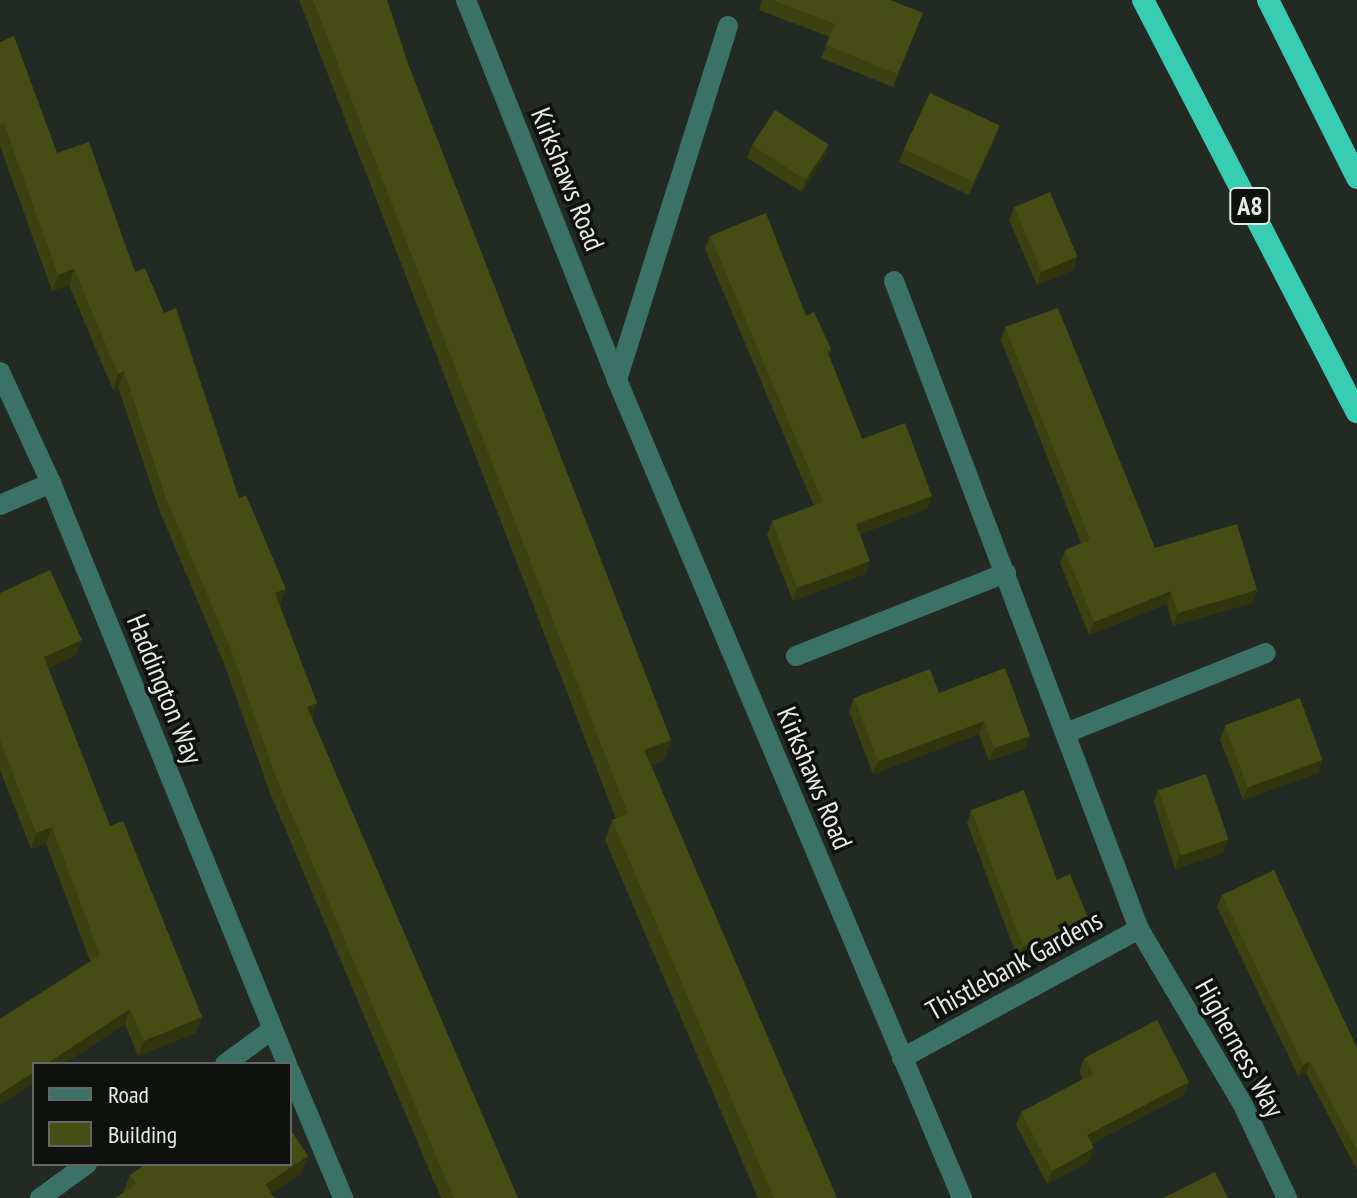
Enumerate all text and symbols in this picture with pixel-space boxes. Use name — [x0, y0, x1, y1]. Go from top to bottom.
street label: Kirkshaws Road — [524, 103, 612, 255]
road number: A8 — [1228, 184, 1272, 228]
street label: Haddington Way — [120, 609, 210, 769]
street label: Kirkshaws Road — [770, 702, 860, 854]
street label: Thistlebank Gardens — [920, 903, 1108, 1027]
street label: Higherness Way — [1188, 973, 1292, 1123]
legend — [32, 1062, 292, 1166]
text: Road — [108, 1079, 149, 1110]
text: Building — [108, 1119, 177, 1150]

